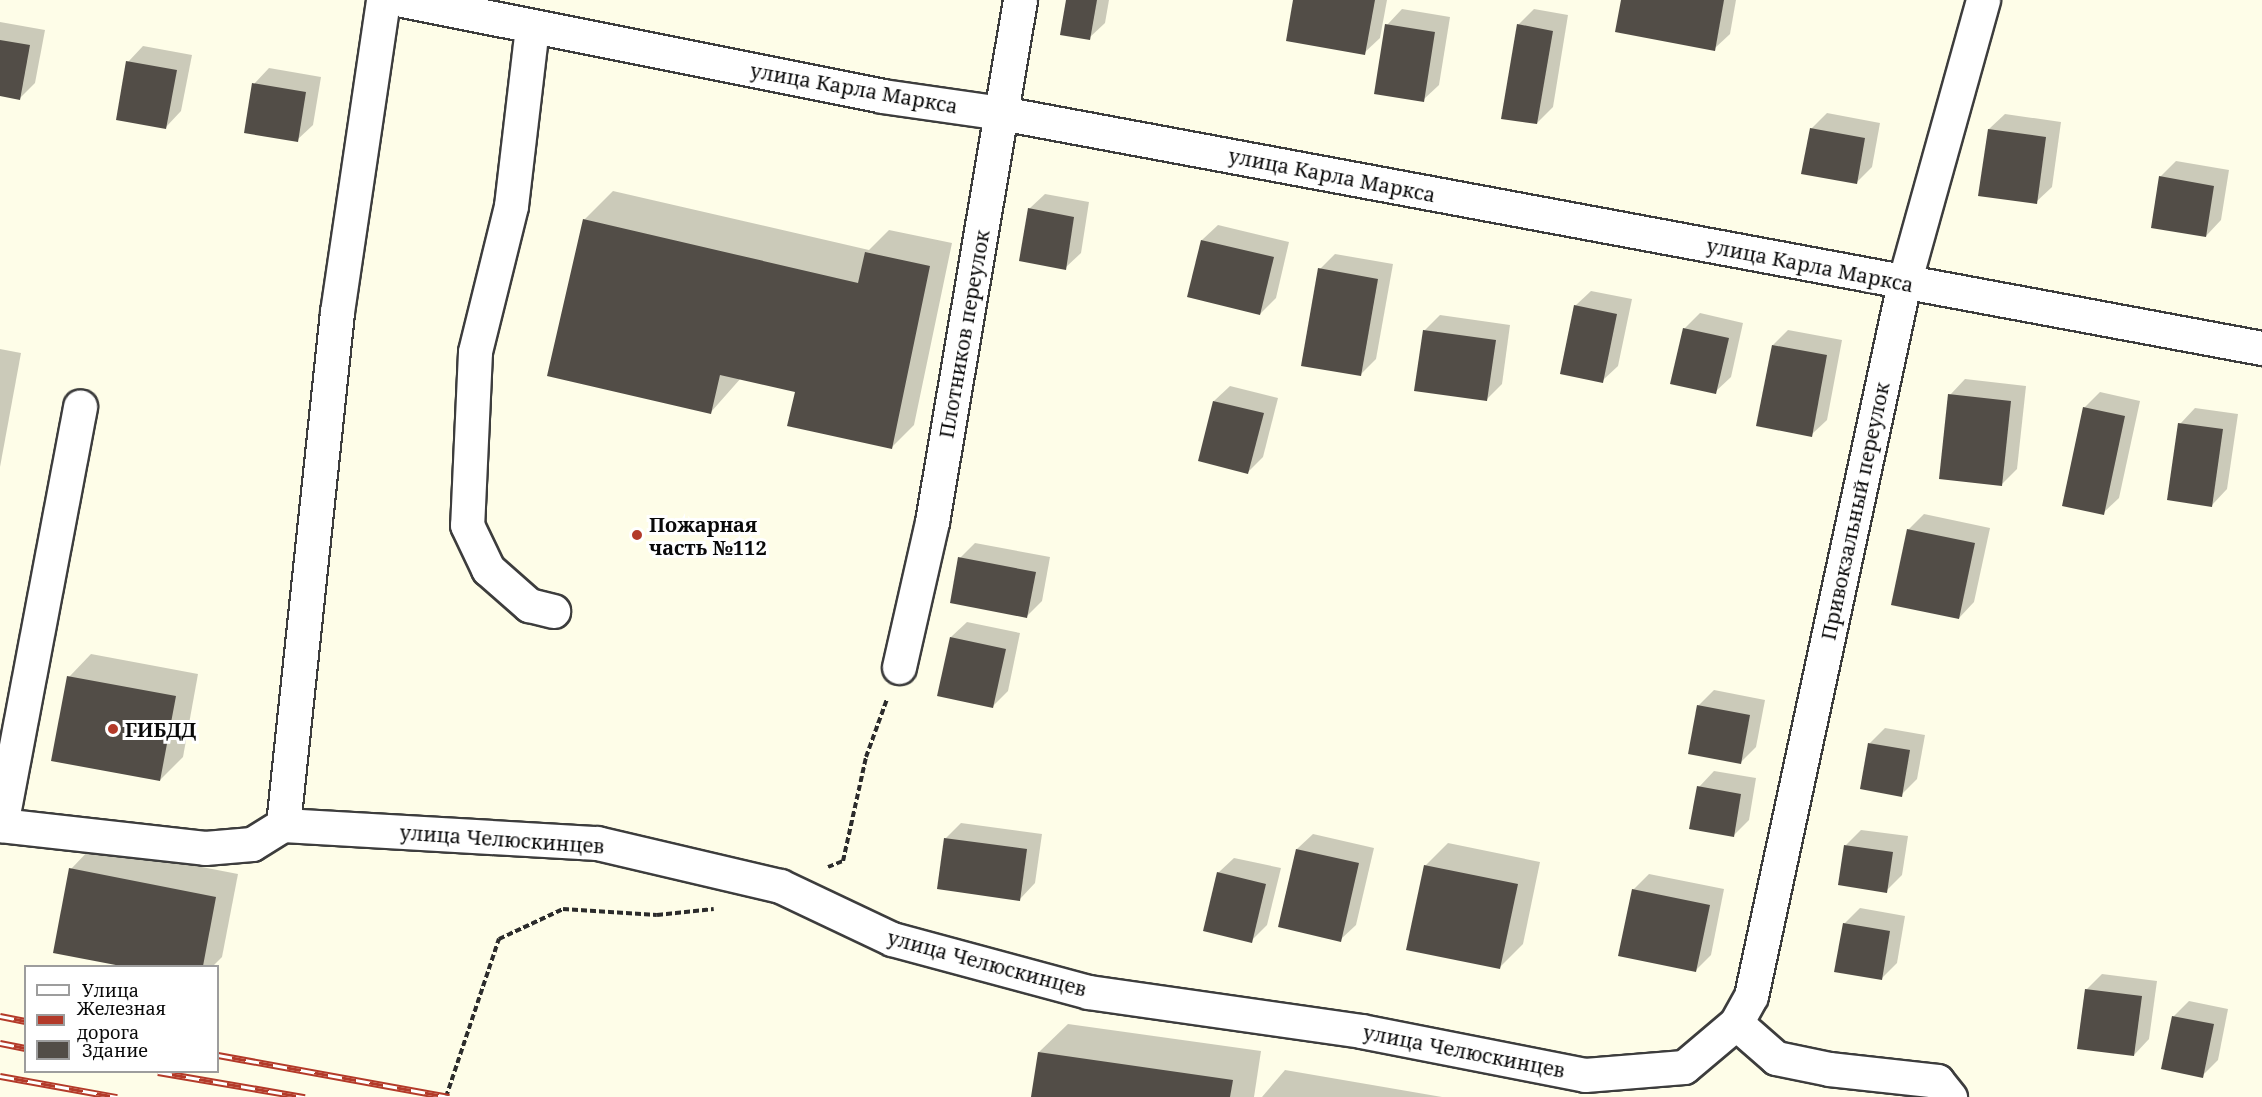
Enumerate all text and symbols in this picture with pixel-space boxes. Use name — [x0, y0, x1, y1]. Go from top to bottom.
street label: улица Карла Маркса — [748, 58, 960, 118]
street label: улица Карла Маркса — [1226, 143, 1438, 207]
street label: Плотников переулок — [934, 228, 994, 440]
street label: улица Карла Маркса — [1704, 233, 1916, 297]
street label: Привокзальный переулок — [1816, 380, 1894, 642]
place label: Пожарная часть №112 — [649, 512, 767, 559]
marker: Пожарная часть №112 — [630, 528, 644, 542]
place label: ГИБДД — [125, 717, 196, 741]
marker: ГИБДД — [106, 722, 120, 736]
street label: улица Челюскинцев — [399, 820, 605, 858]
street label: улица Челюскинцев — [885, 925, 1089, 1001]
legend — [24, 965, 219, 1073]
text: Улица — [82, 978, 139, 1002]
text: Железная дорога — [77, 996, 166, 1044]
street label: улица Челюскинцев — [1361, 1020, 1567, 1082]
text: Здание — [82, 1038, 148, 1062]

